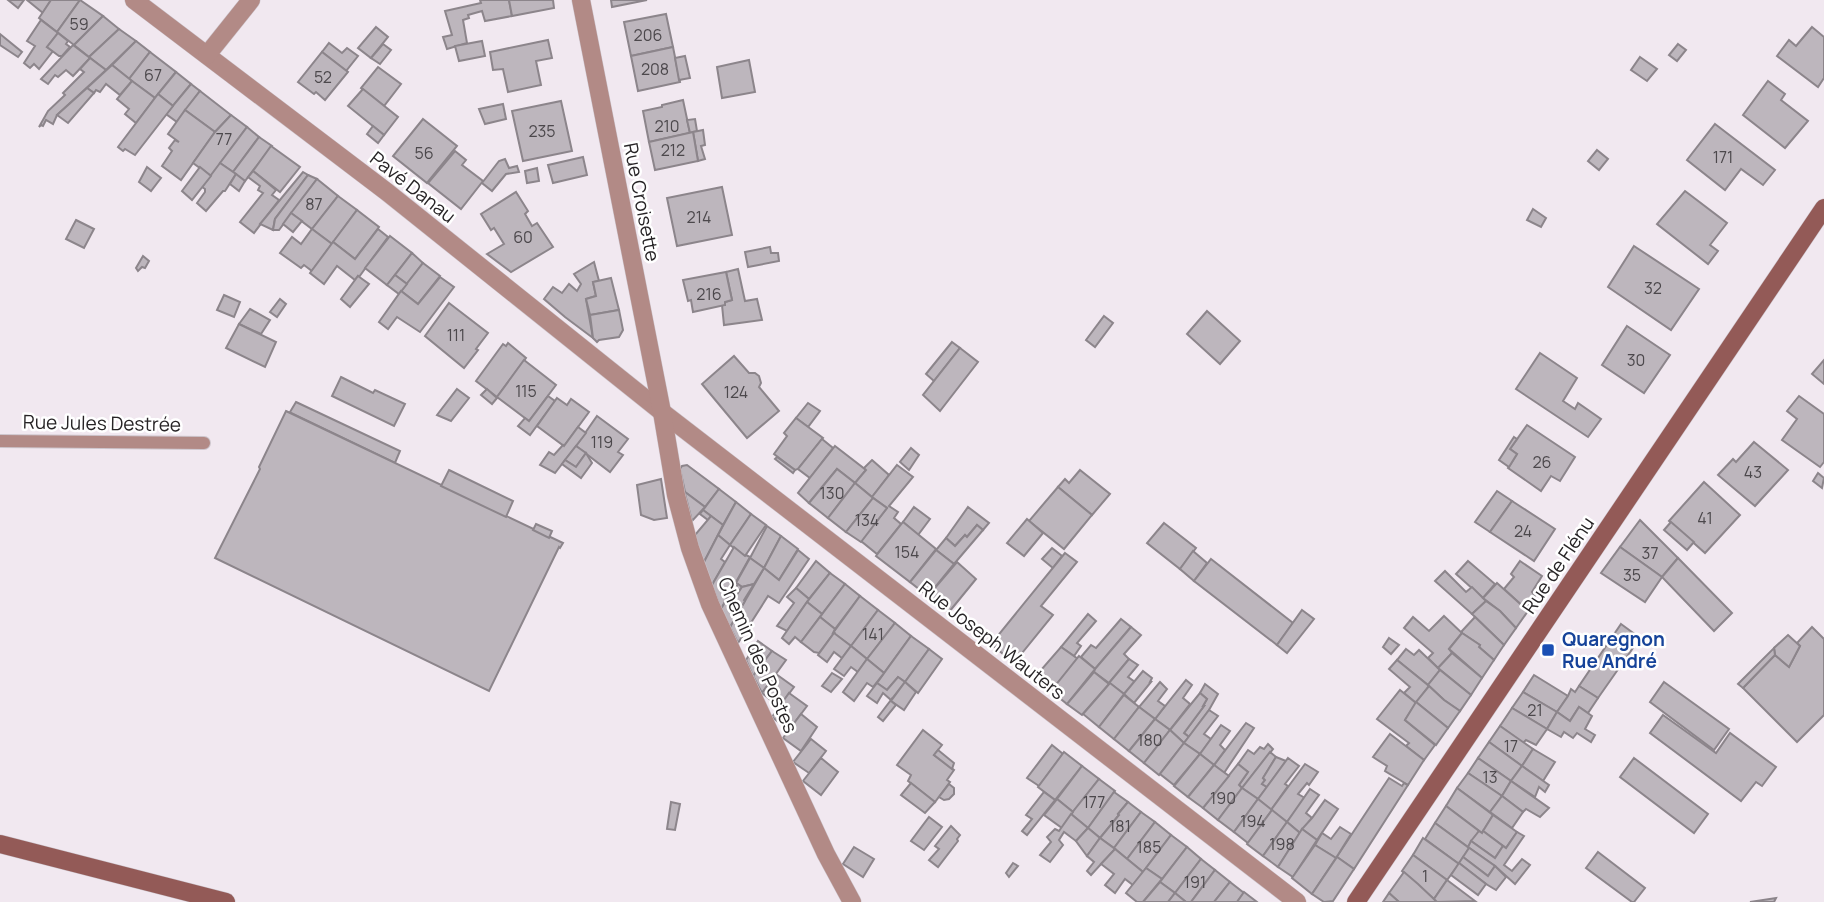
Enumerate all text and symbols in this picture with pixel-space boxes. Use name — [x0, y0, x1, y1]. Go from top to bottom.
house number: 59 — [69, 13, 89, 35]
house number: 206 — [634, 24, 662, 46]
house number: 208 — [641, 58, 669, 80]
house number: 67 — [144, 64, 162, 86]
house number: 52 — [314, 66, 332, 88]
house number: 210 — [654, 115, 680, 137]
house number: 235 — [528, 120, 556, 142]
house number: 77 — [216, 128, 232, 150]
house number: 212 — [661, 139, 685, 161]
street label: Rue Croisette — [618, 140, 666, 264]
house number: 56 — [414, 142, 434, 164]
street label: Pavé Danau — [365, 145, 461, 229]
house number: 171 — [1713, 146, 1733, 168]
house number: 87 — [305, 193, 323, 215]
house number: 214 — [687, 206, 711, 228]
house number: 60 — [513, 226, 533, 248]
house number: 32 — [1644, 277, 1662, 299]
house number: 216 — [696, 283, 722, 305]
house number: 111 — [447, 324, 465, 346]
house number: 30 — [1627, 349, 1645, 371]
house number: 115 — [515, 380, 537, 402]
house number: 124 — [724, 381, 748, 403]
street label: Rue Jules Destrée — [23, 409, 181, 437]
house number: 119 — [591, 431, 613, 453]
house number: 26 — [1532, 451, 1552, 473]
house number: 43 — [1744, 461, 1762, 483]
house number: 130 — [820, 482, 844, 504]
house number: 41 — [1697, 507, 1713, 529]
house number: 134 — [855, 509, 879, 531]
street label: Rue de Flénu — [1516, 511, 1600, 619]
house number: 24 — [1514, 520, 1532, 542]
house number: 154 — [895, 541, 919, 563]
house number: 37 — [1642, 542, 1658, 564]
house number: 35 — [1623, 564, 1641, 586]
street label: Chemin des Postes — [712, 573, 804, 737]
street label: Rue Joseph Wauters — [914, 575, 1070, 705]
house number: 141 — [862, 623, 884, 645]
place label: Quaregnon Rue André — [1562, 626, 1665, 674]
marker: Quaregnon Rue André — [1540, 642, 1556, 658]
house number: 21 — [1527, 699, 1543, 721]
house number: 180 — [1137, 729, 1163, 751]
house number: 17 — [1504, 735, 1518, 757]
house number: 13 — [1482, 766, 1498, 788]
house number: 190 — [1210, 787, 1236, 809]
house number: 177 — [1083, 791, 1105, 813]
house number: 194 — [1240, 810, 1266, 832]
house number: 181 — [1109, 815, 1131, 837]
house number: 198 — [1269, 833, 1295, 855]
house number: 185 — [1137, 836, 1161, 858]
house number: 1 — [1422, 865, 1428, 887]
house number: 191 — [1184, 871, 1206, 893]

